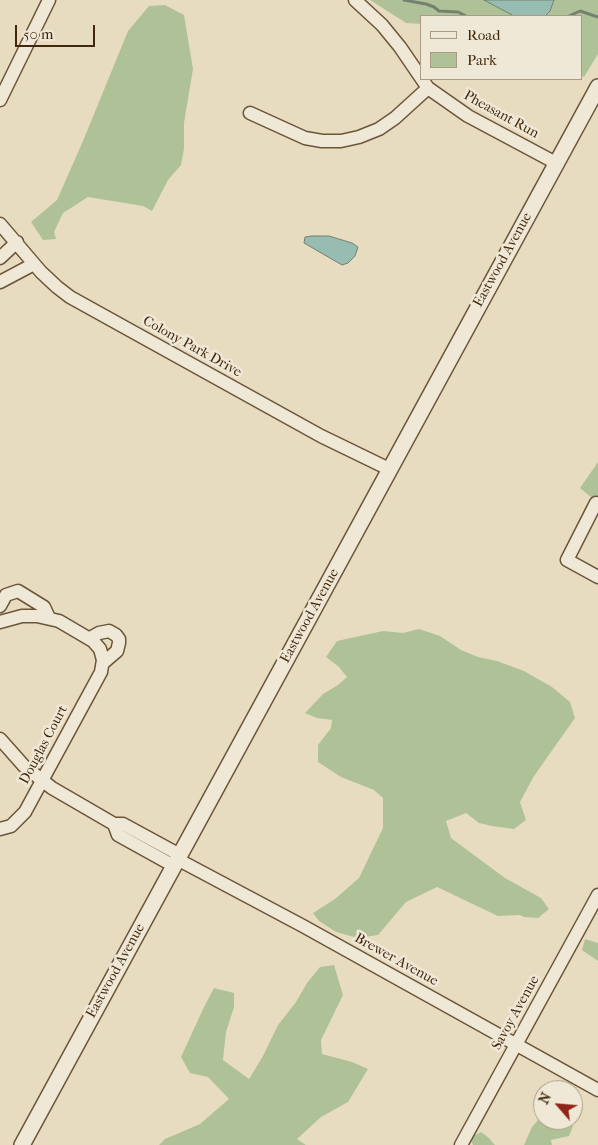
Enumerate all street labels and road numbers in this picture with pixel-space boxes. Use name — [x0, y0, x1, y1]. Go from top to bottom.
street label: Pheasant Run — [461, 87, 541, 143]
street label: Eastwood Avenue — [470, 210, 536, 310]
street label: Colony Park Drive — [140, 313, 244, 381]
street label: Eastwood Avenue — [277, 566, 343, 666]
street label: Douglas Court — [16, 703, 72, 787]
street label: Eastwood Avenue — [83, 921, 149, 1021]
street label: Brewer Avenue — [351, 930, 441, 990]
street label: Savoy Avenue — [489, 973, 543, 1053]

